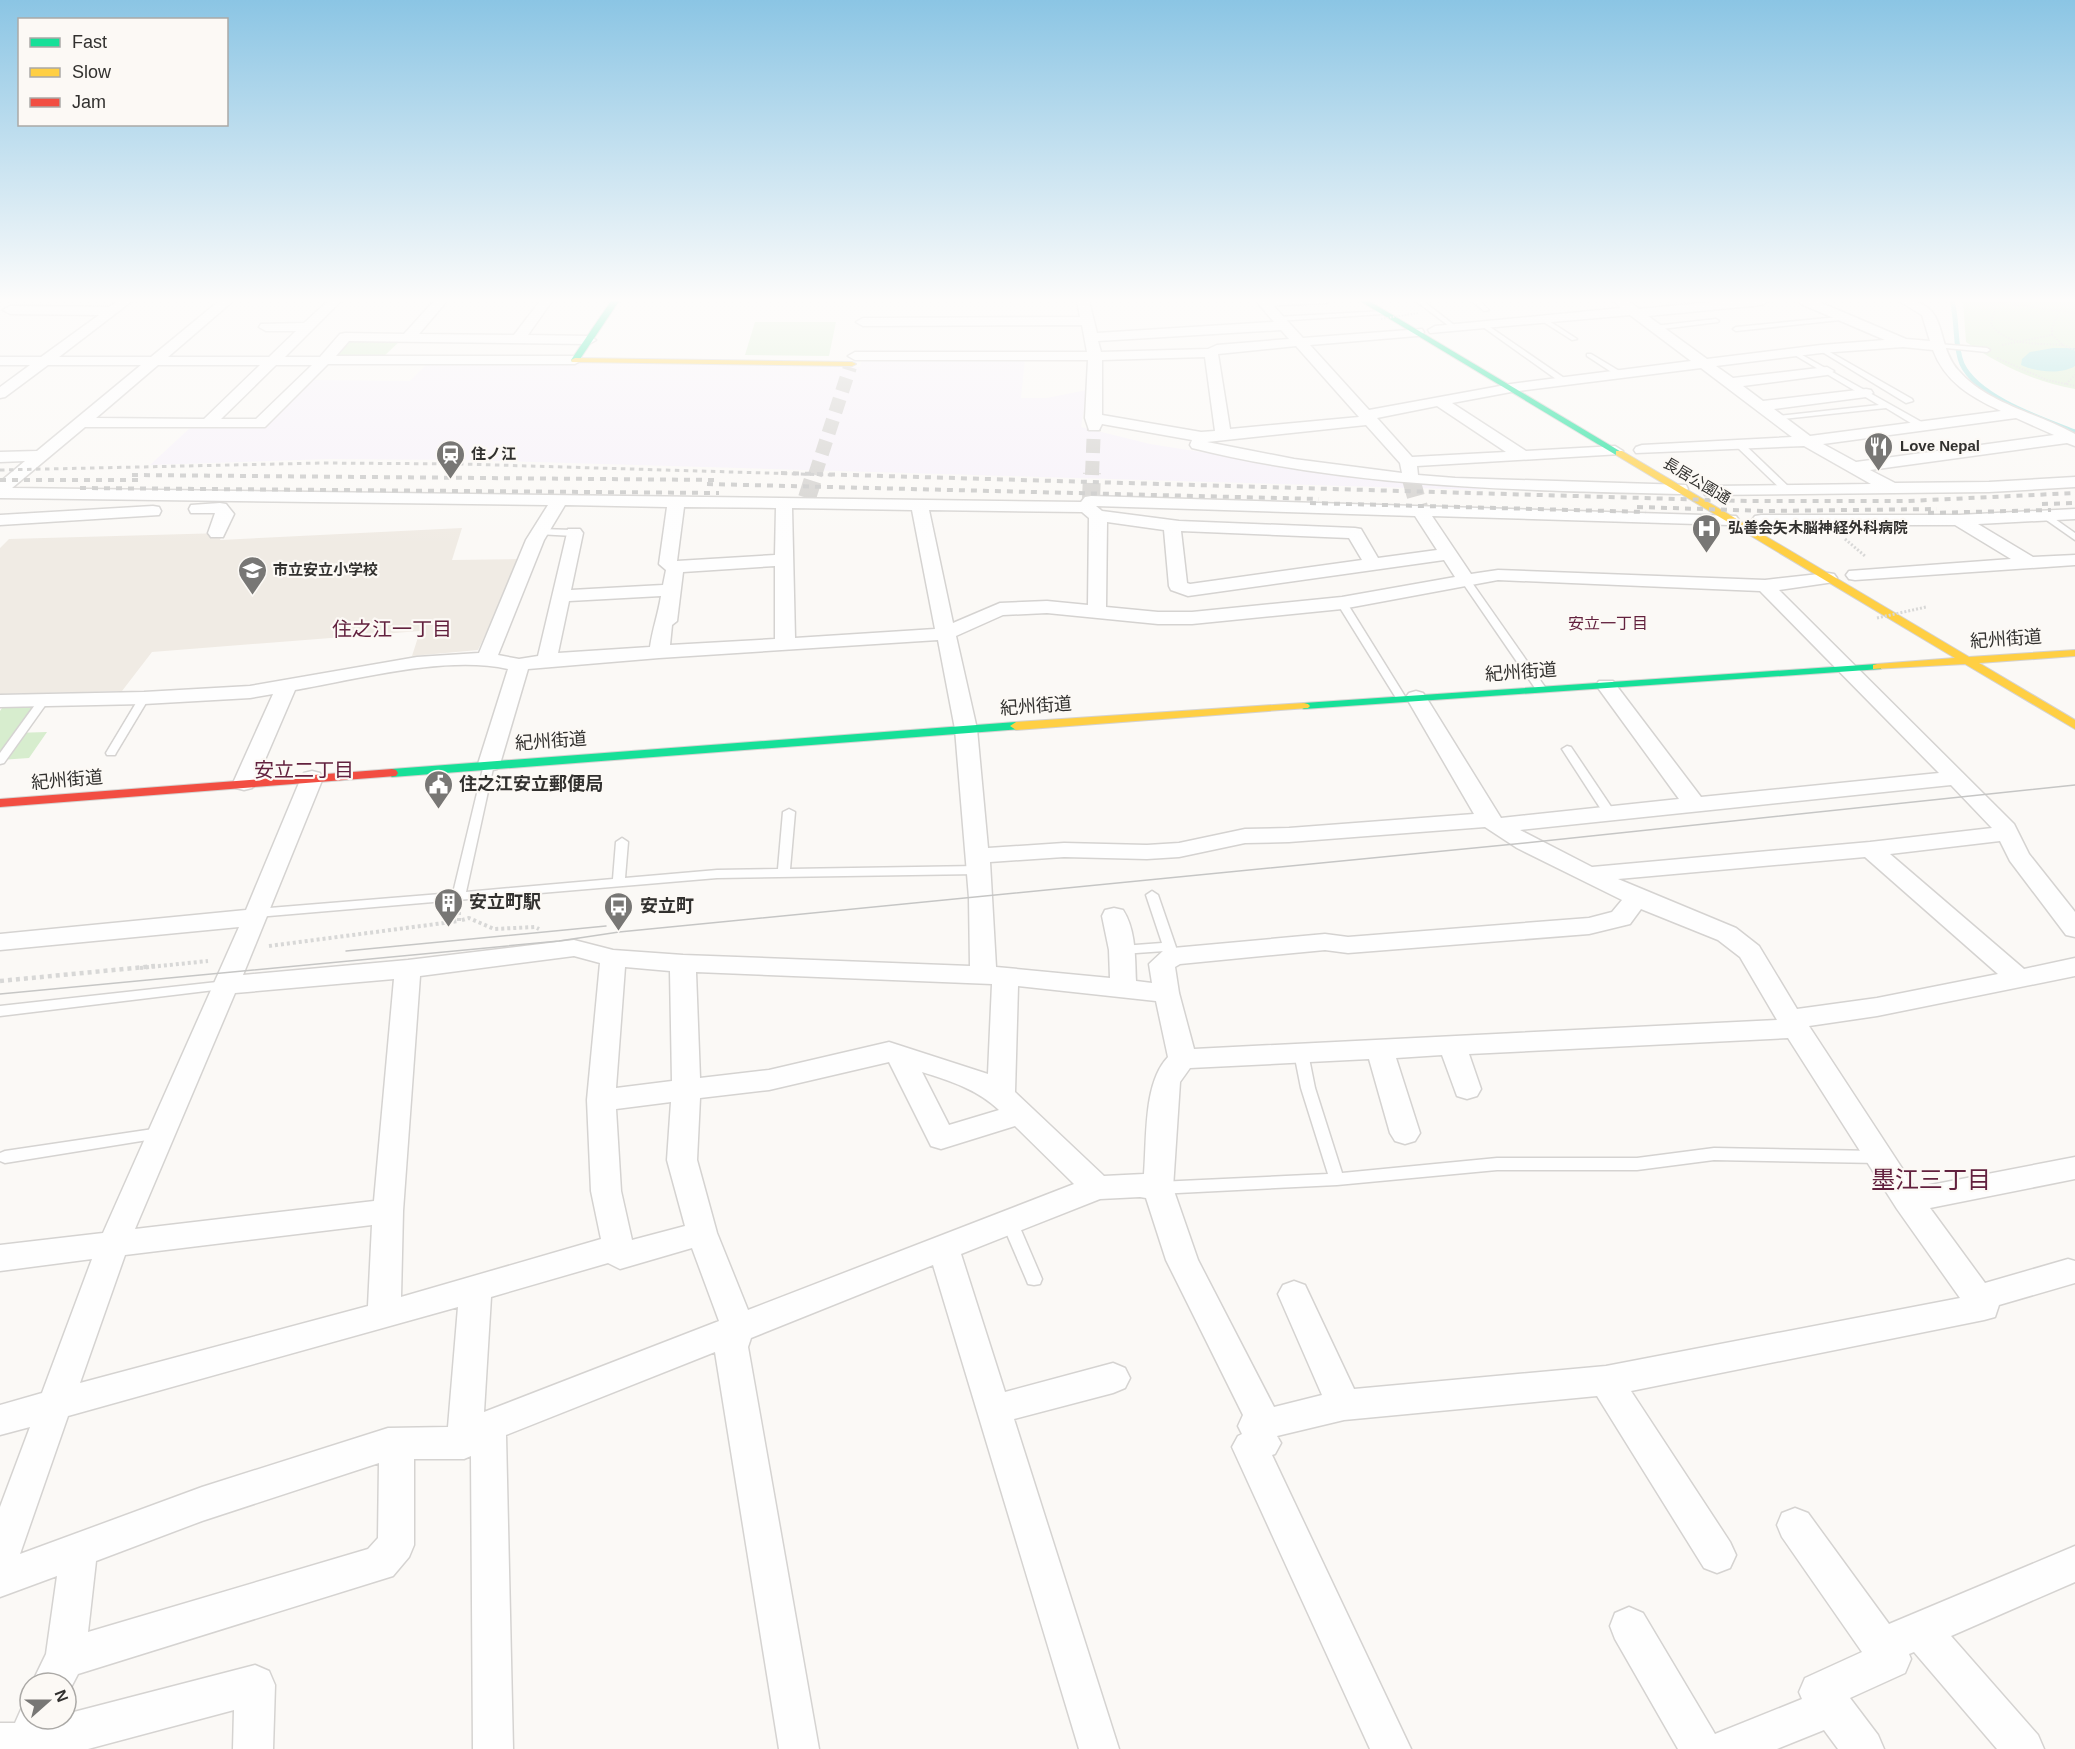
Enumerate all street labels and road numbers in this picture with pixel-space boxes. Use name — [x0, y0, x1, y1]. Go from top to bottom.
street label: 長居公園通 — [1661, 454, 1734, 507]
street label: 紀州街道 — [1969, 627, 2043, 651]
street label: 紀州街道 — [1484, 660, 1558, 684]
street label: 紀州街道 — [999, 694, 1073, 718]
street label: 紀州街道 — [514, 729, 588, 753]
street label: 紀州街道 — [30, 767, 104, 793]

